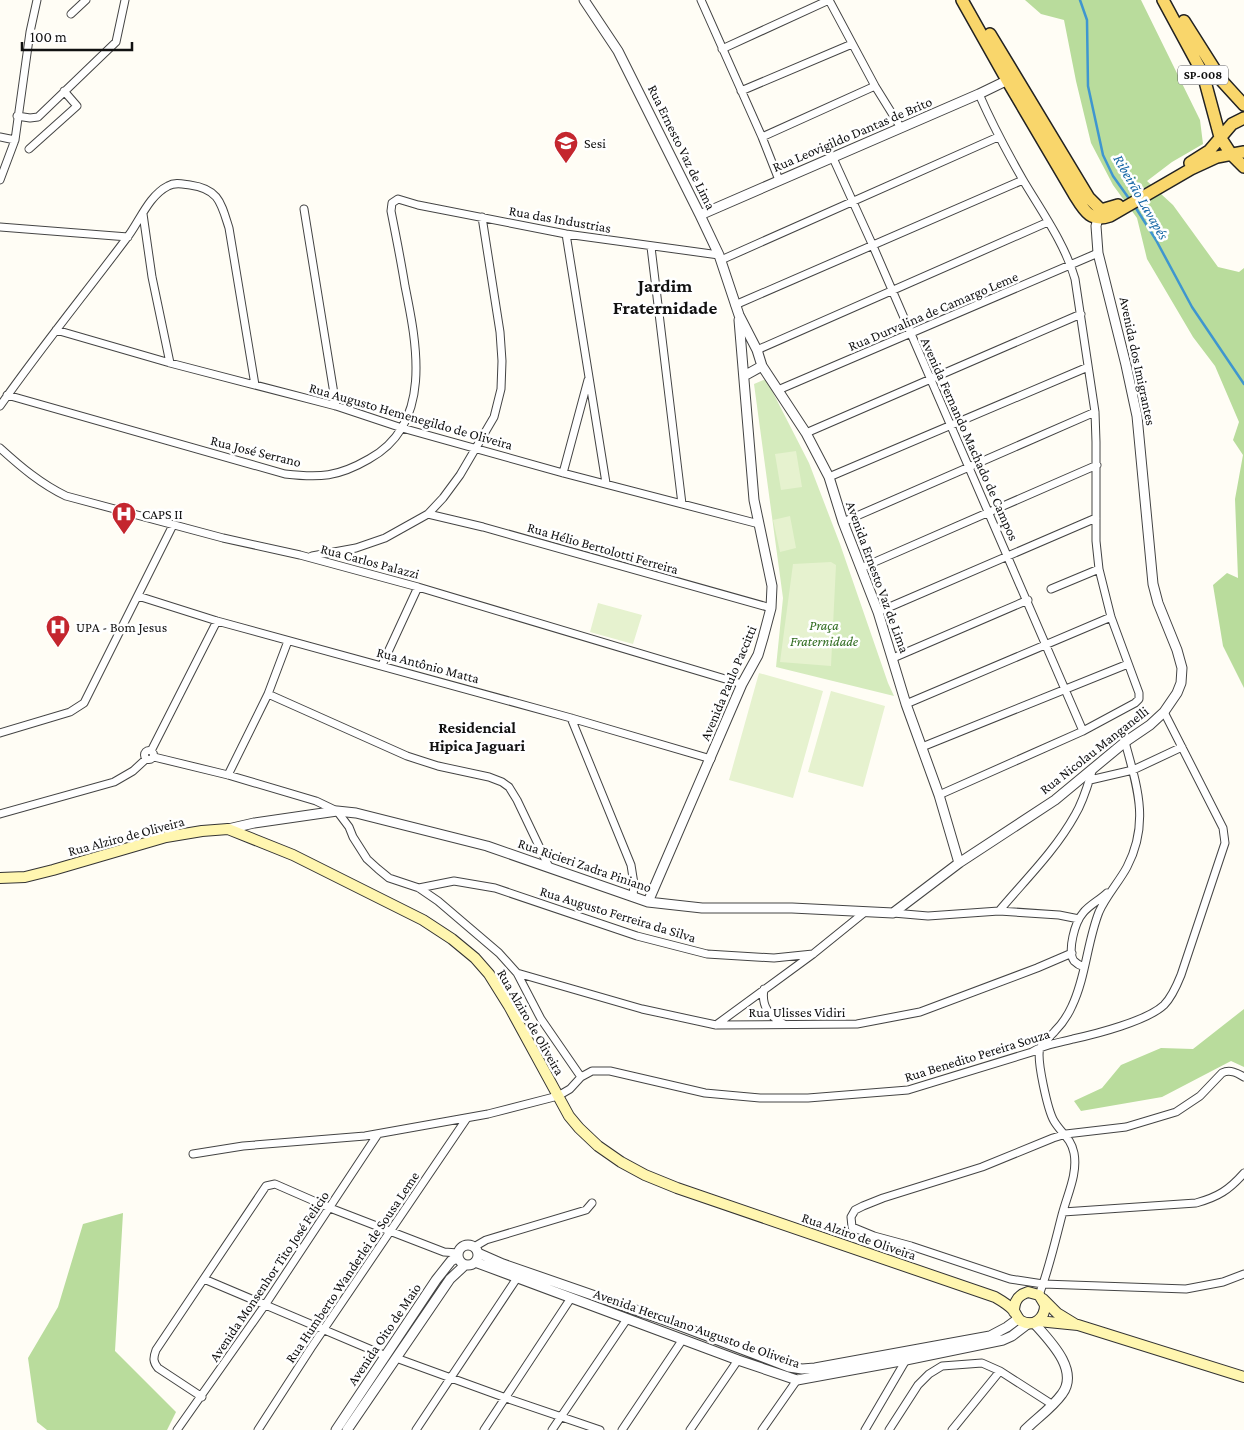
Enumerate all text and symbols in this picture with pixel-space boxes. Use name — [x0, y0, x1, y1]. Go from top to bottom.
scale bar — [22, 20, 132, 52]
text: 100 m — [30, 29, 67, 45]
road number: SP-008 — [1178, 66, 1228, 84]
street label: Rua Ernesto Vaz de Lima — [645, 82, 719, 212]
street label: Rua Leovigildo Dantas de Brito — [770, 93, 934, 175]
school or university icon: Sesi — [553, 130, 579, 164]
place label: Sesi — [584, 135, 606, 151]
water label: Ribeirão Lavapés — [1109, 152, 1172, 243]
street label: Rua das Industrias — [508, 202, 612, 236]
street label: Rua Durvalina de Camargo Leme — [846, 268, 1020, 354]
district label: Jardim Fraternidade — [613, 275, 717, 318]
street label: Avenida dos Imigrantes — [1117, 295, 1159, 427]
street label: Avenida Fernando Machado de Campos — [918, 335, 1022, 543]
street label: Rua Augusto Hemenegildo de Oliveira — [307, 379, 515, 453]
street label: Rua José Serrano — [209, 432, 303, 470]
street label: Avenida Ernesto Vaz de Lima — [843, 499, 913, 656]
hospital icon: CAPS II — [111, 501, 137, 535]
place label: CAPS II — [142, 506, 183, 522]
street label: Rua Hélio Bertolotti Ferreira — [526, 519, 681, 577]
street label: Rua Carlos Palazzi — [319, 540, 421, 582]
hospital icon: UPA - Bom Jesus — [45, 614, 71, 648]
park label: Praça Fraternidade — [790, 617, 859, 649]
place label: UPA - Bom Jesus — [76, 619, 167, 635]
street label: Avenida Paulo Paccitti — [697, 623, 760, 743]
street label: Rua Antônio Matta — [375, 644, 482, 687]
street label: Rua Nicolau Manganelli — [1037, 702, 1152, 797]
district label: Residencial Hipica Jaguari — [429, 719, 525, 754]
street label: Rua Alziro de Oliveira — [66, 813, 186, 859]
street label: Rua Ricieri Zadra Piniano — [516, 835, 654, 895]
street label: Rua Augusto Ferreira da Silva — [538, 883, 698, 946]
street label: Rua Alziro de Oliveira — [494, 966, 568, 1078]
street label: Rua Ulisses Vidiri — [749, 1004, 846, 1020]
street label: Rua Benedito Pereira Souza — [902, 1025, 1052, 1085]
street label: Rua Humberto Wanderlei de Sousa Leme — [282, 1168, 422, 1366]
street label: Avenida Monsenhor Tito José Felicio — [206, 1188, 332, 1364]
street label: Rua Alziro de Oliveira — [800, 1209, 919, 1263]
street label: Avenida Oito de Maio — [344, 1280, 424, 1388]
street label: Avenida Herculano Augusto de Oliveira — [592, 1285, 803, 1371]

